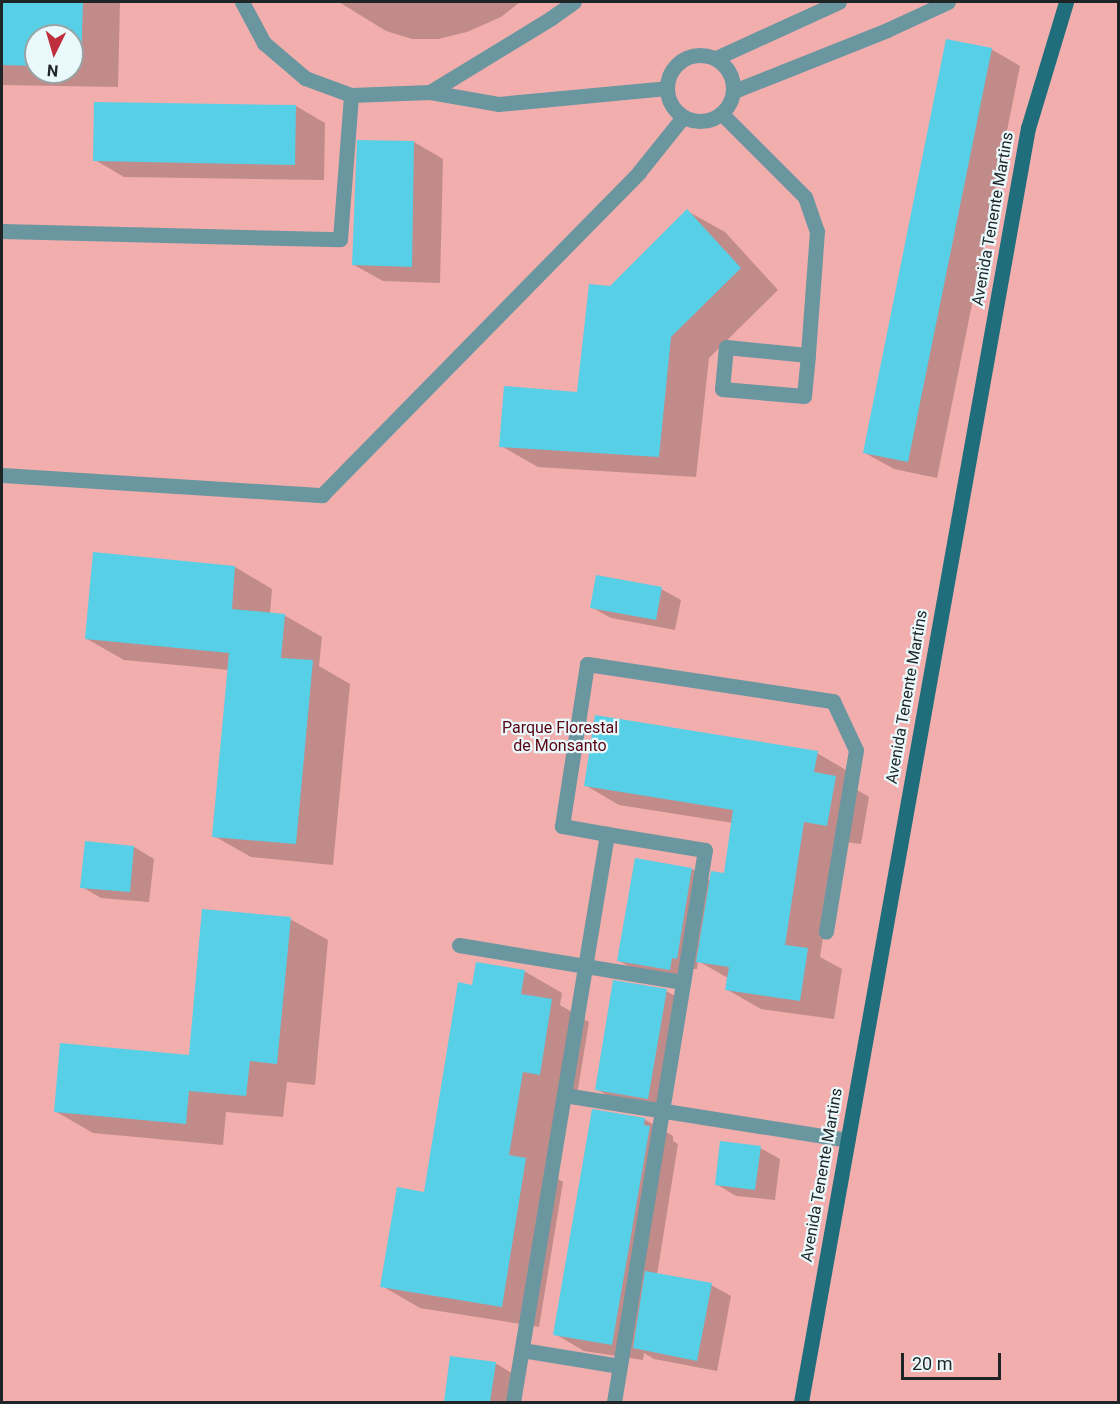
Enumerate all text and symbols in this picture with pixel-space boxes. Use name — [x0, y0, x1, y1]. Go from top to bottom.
north arrow — [24, 24, 84, 84]
text: N — [46, 60, 59, 80]
street label: Avenida Tenente Martins — [968, 130, 1018, 308]
street label: Avenida Tenente Martins — [882, 608, 932, 786]
park label: Parque Florestal de Monsanto — [502, 718, 618, 756]
street label: Avenida Tenente Martins — [797, 1086, 847, 1264]
scale bar — [904, 1341, 1004, 1379]
text: 20 m — [912, 1353, 952, 1374]

